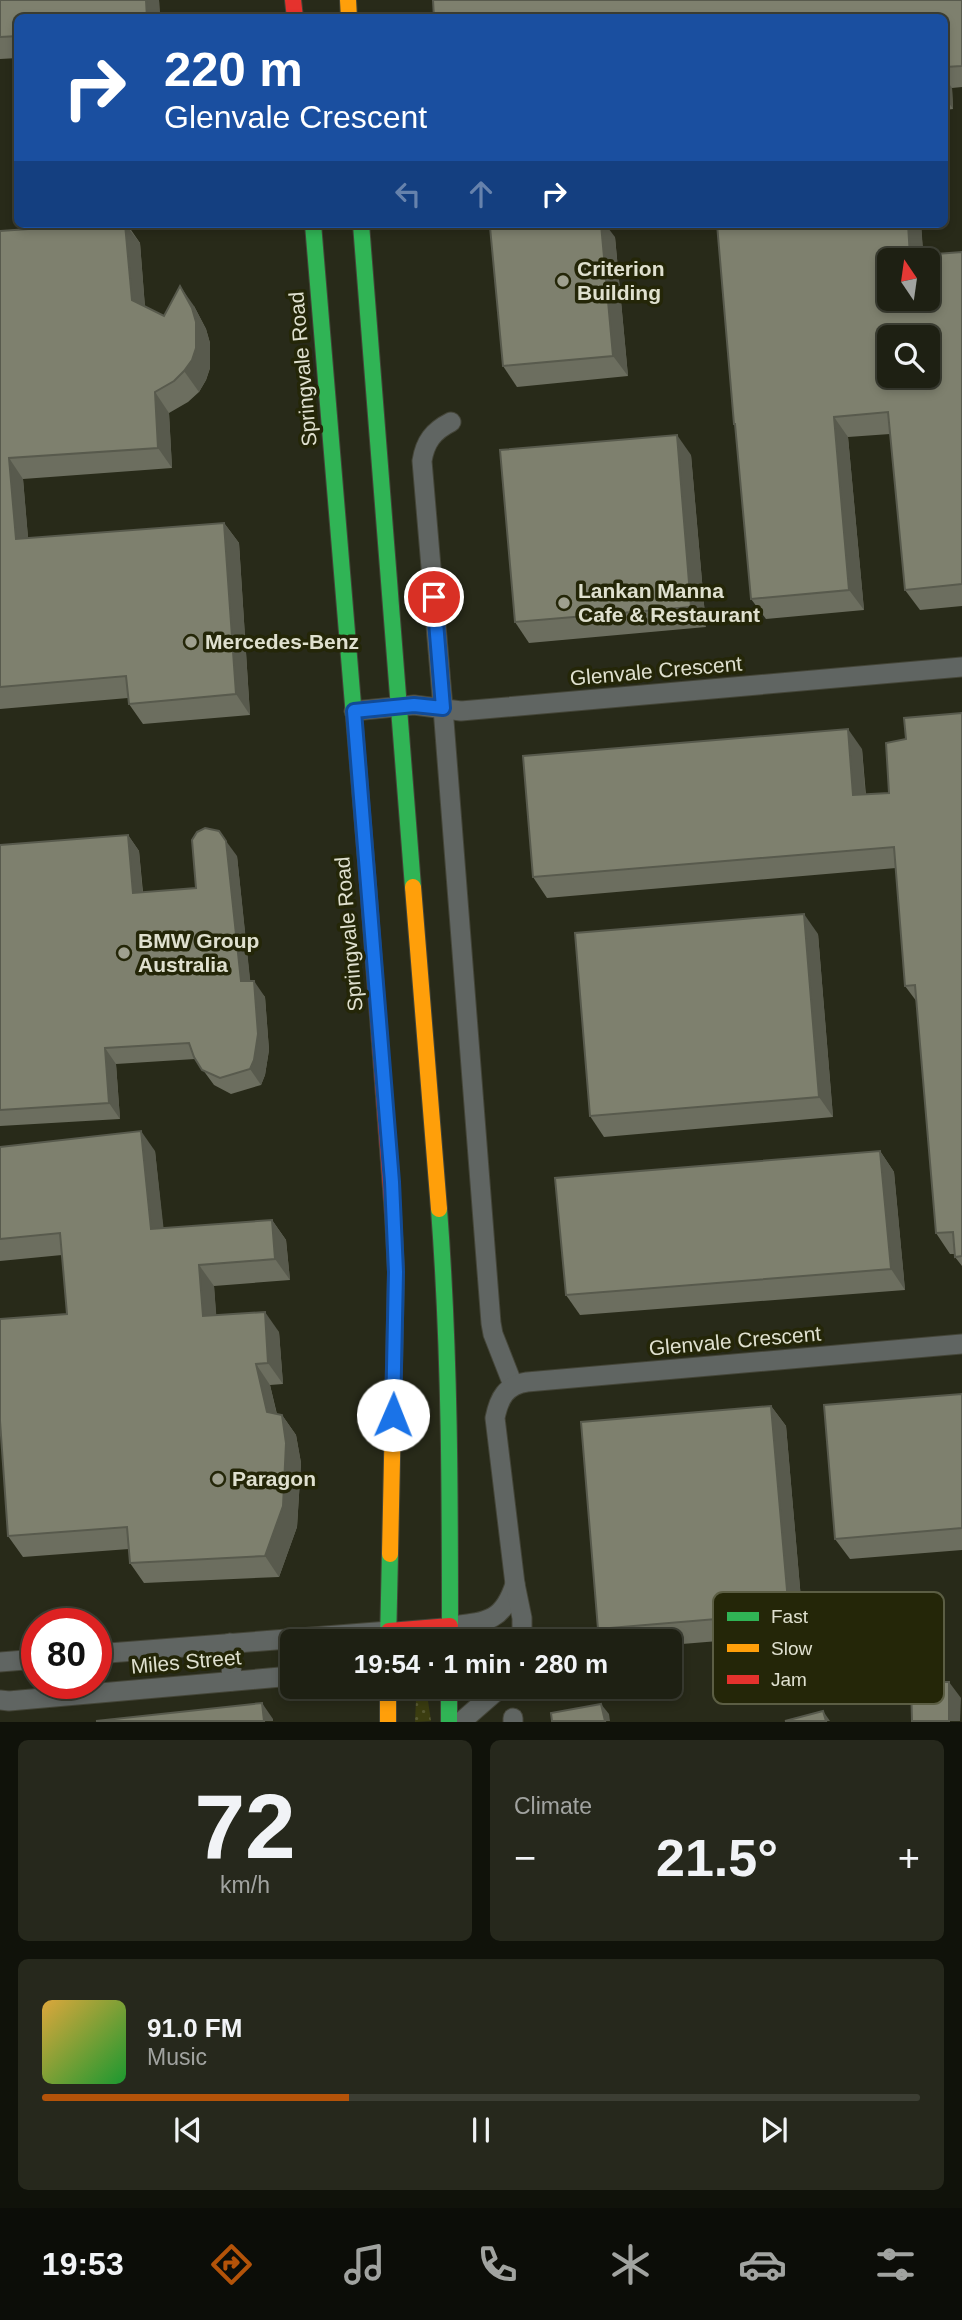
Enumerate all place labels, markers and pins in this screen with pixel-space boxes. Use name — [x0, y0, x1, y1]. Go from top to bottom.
place label: Criterion Building — [577, 257, 665, 304]
marker: Criterion Building — [555, 273, 571, 289]
pin — [404, 567, 464, 627]
place label: Lankan Manna Cafe & Restaurant — [578, 579, 760, 626]
marker: Lankan Manna Cafe & Restaurant — [556, 595, 572, 611]
place label: Mercedes-Benz — [205, 630, 359, 653]
marker: Mercedes-Benz — [183, 634, 199, 650]
place label: BMW Group Australia — [138, 929, 259, 976]
marker: BMW Group Australia — [116, 945, 132, 961]
place label: Paragon — [232, 1467, 316, 1490]
marker: Paragon — [210, 1471, 226, 1487]

